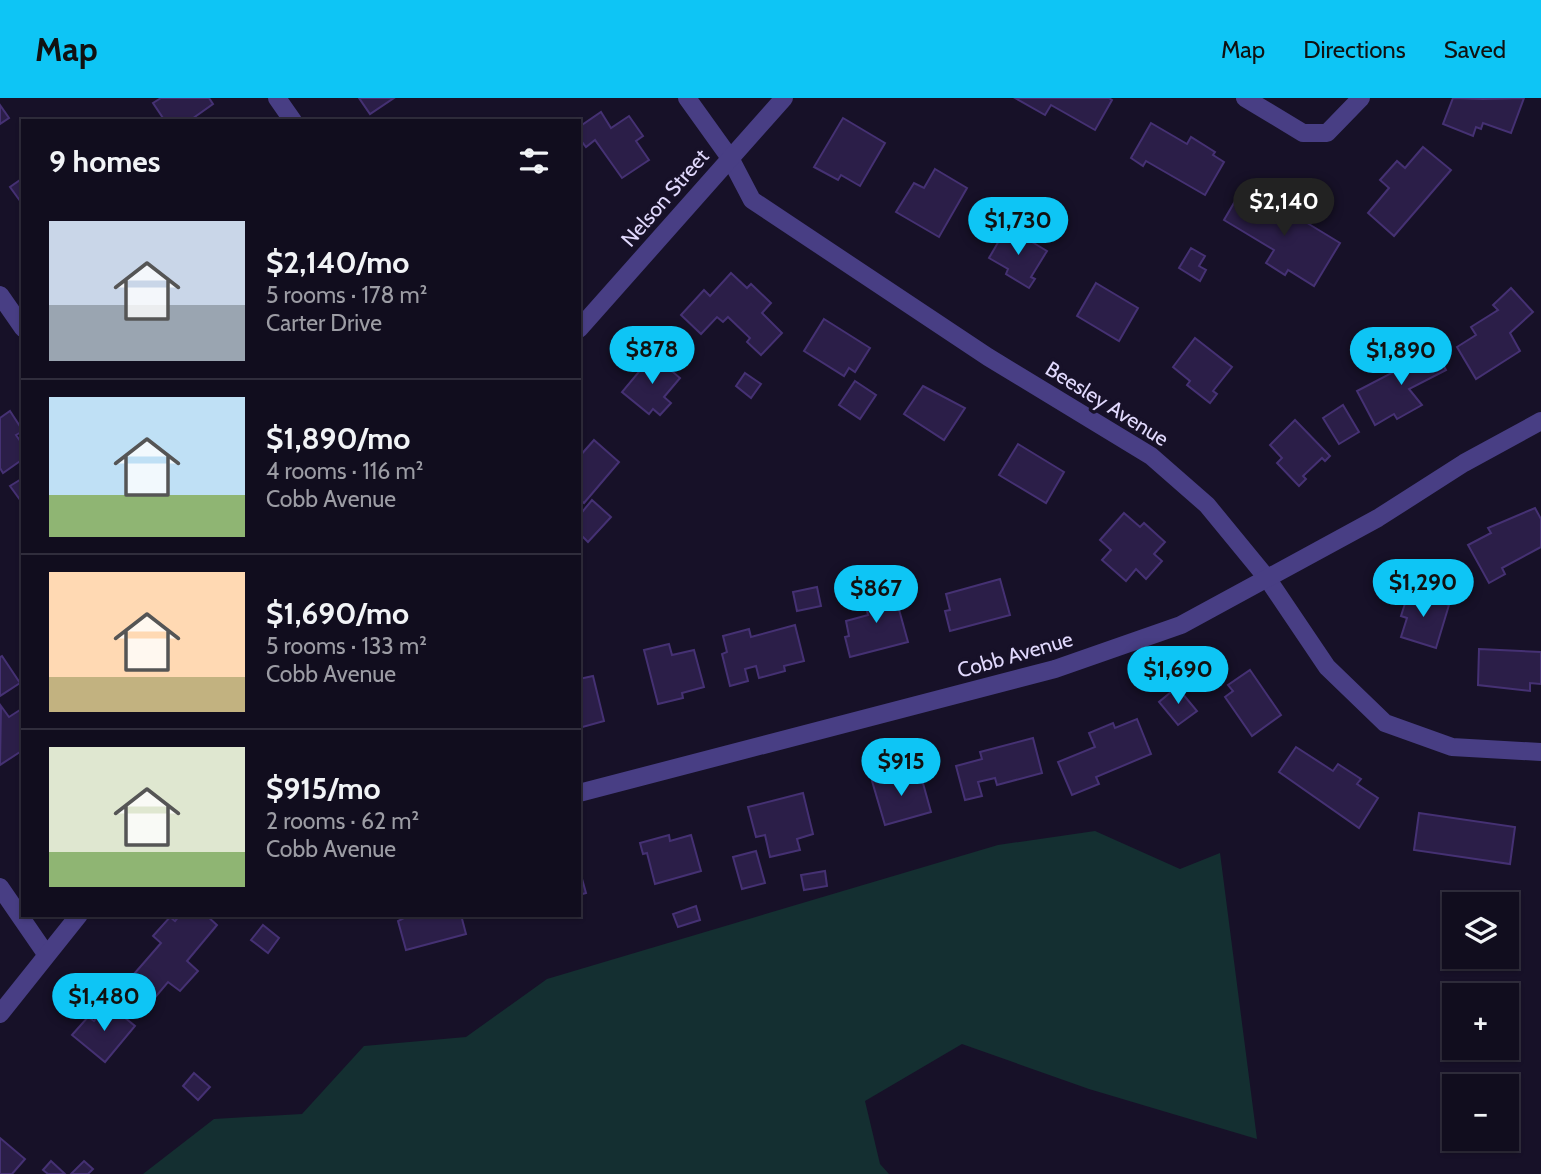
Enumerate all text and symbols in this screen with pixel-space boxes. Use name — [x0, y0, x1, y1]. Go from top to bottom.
text: Map — [35, 29, 98, 69]
text: Map — [1221, 35, 1265, 64]
text: Directions — [1303, 35, 1406, 64]
text: Saved — [1444, 35, 1506, 64]
icon: filters — [515, 142, 553, 180]
text: 9 homes — [49, 143, 160, 180]
street label: Nelson Street — [616, 144, 714, 251]
pin: $2,140 — [1227, 178, 1341, 238]
text: $2,140 — [1249, 187, 1319, 215]
pin: $1,730 — [961, 198, 1075, 257]
text: $1,730 — [984, 206, 1052, 234]
text: $2,140/mo — [266, 244, 409, 281]
icon: home — [105, 249, 189, 333]
text: 5 rooms · 178 m² — [266, 281, 427, 309]
text: Carter Drive — [266, 309, 382, 337]
pin: $878 — [611, 327, 693, 386]
pin: $1,890 — [1344, 328, 1458, 387]
text: $878 — [626, 335, 678, 363]
text: $1,890 — [1366, 336, 1436, 364]
street label: Beesley Avenue — [1041, 356, 1174, 451]
text: $1,890/mo — [266, 420, 410, 457]
icon: home — [105, 425, 189, 509]
text: 4 rooms · 116 m² — [266, 457, 423, 485]
text: Cobb Avenue — [266, 485, 396, 513]
pin: $1,290 — [1366, 560, 1480, 619]
pin: $867 — [835, 566, 917, 625]
text: $1,290 — [1389, 568, 1457, 596]
text: $867 — [850, 574, 902, 602]
text: $1,690/mo — [266, 595, 409, 632]
icon: home — [105, 600, 189, 684]
street label: Cobb Avenue — [954, 626, 1076, 683]
text: 5 rooms · 133 m² — [266, 632, 427, 660]
pin: $1,690 — [1121, 646, 1235, 706]
text: $1,690 — [1143, 655, 1213, 683]
text: Cobb Avenue — [266, 660, 396, 688]
pin: $915 — [860, 738, 942, 798]
text: $915 — [877, 747, 925, 775]
text: $915/mo — [266, 770, 381, 807]
icon: home — [105, 775, 189, 859]
text: 2 rooms · 62 m² — [266, 807, 419, 835]
text: Cobb Avenue — [266, 835, 396, 863]
map controls — [1442, 892, 1519, 1151]
button: layers — [1442, 892, 1519, 969]
pin: $1,480 — [47, 974, 161, 1033]
text: $1,480 — [68, 982, 140, 1010]
button: + — [1442, 983, 1519, 1060]
button: − — [1442, 1074, 1519, 1151]

